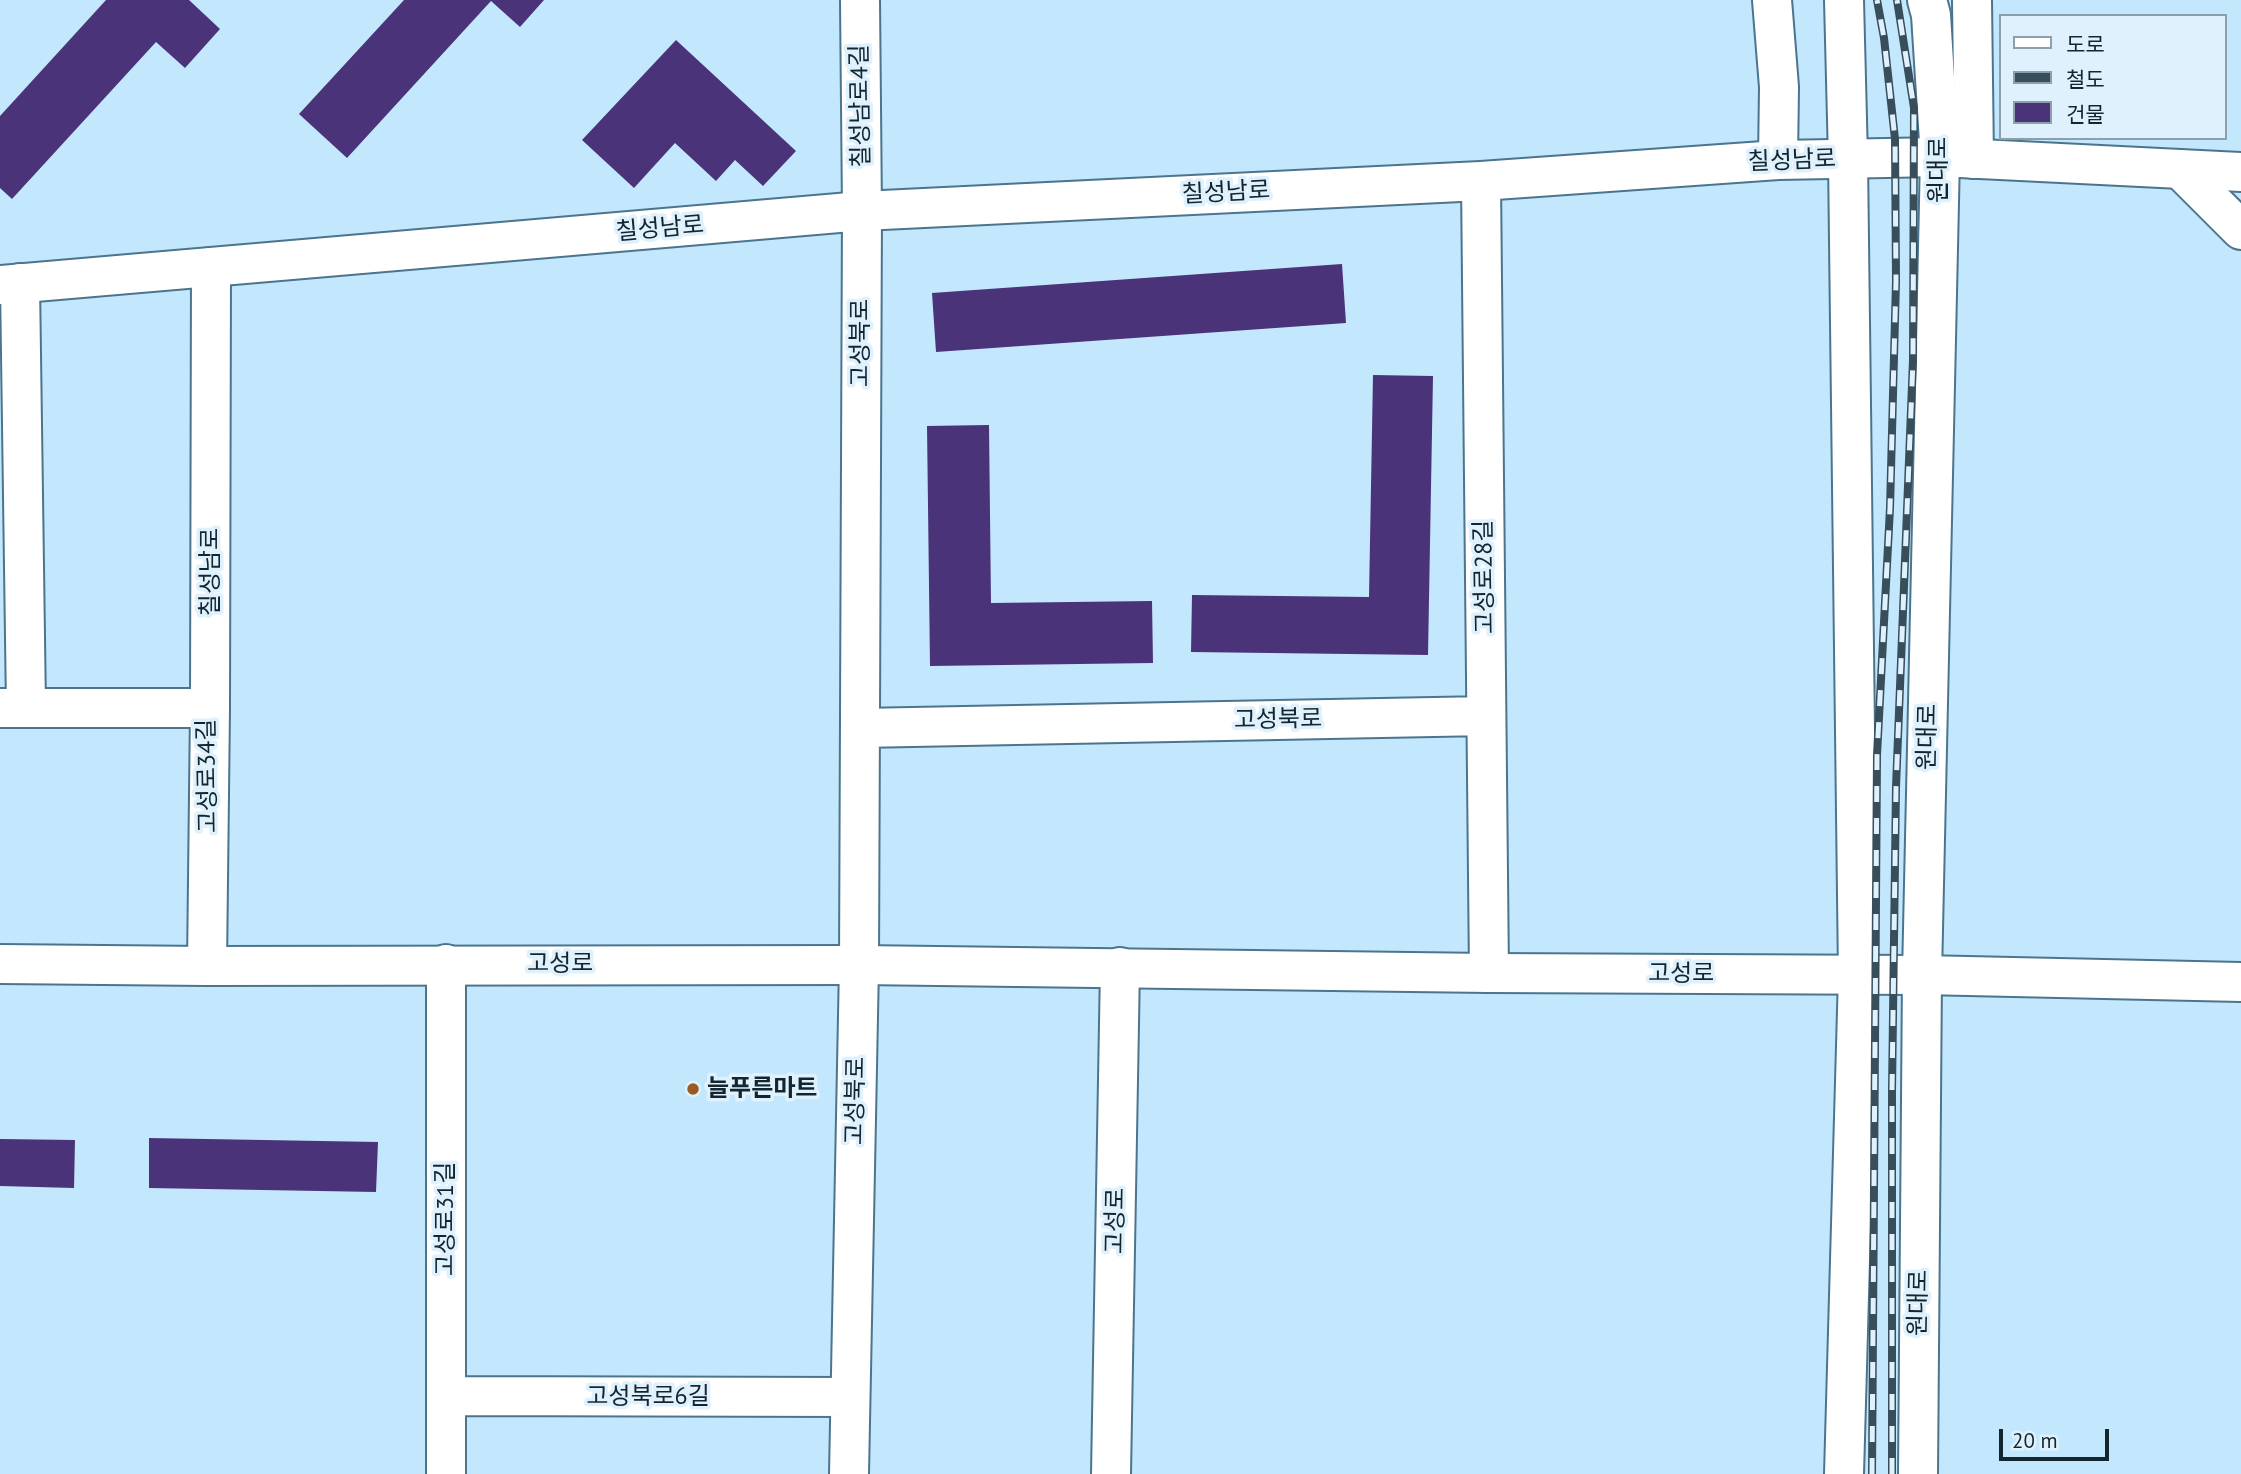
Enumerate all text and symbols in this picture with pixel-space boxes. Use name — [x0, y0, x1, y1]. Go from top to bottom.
legend — [2000, 14, 2227, 140]
text: 도로 — [2066, 31, 2105, 58]
street label: 칠성남로4길 — [846, 44, 876, 168]
text: 철도 — [2066, 66, 2105, 93]
text: 건물 — [2066, 101, 2105, 128]
street label: 원대로 — [1925, 137, 1953, 203]
street label: 칠성남로 — [1747, 145, 1837, 177]
street label: 칠성남로 — [1181, 176, 1271, 210]
street label: 칠성남로 — [615, 211, 705, 247]
street label: 고성북로 — [847, 299, 875, 387]
street label: 고성로28길 — [1470, 520, 1500, 634]
street label: 칠성남로 — [197, 528, 225, 616]
street label: 원대로 — [1913, 704, 1943, 770]
street label: 고성북로 — [1234, 705, 1322, 735]
street label: 고성로34길 — [193, 719, 223, 833]
street label: 고성로 — [527, 950, 593, 978]
street label: 고성로 — [1648, 960, 1714, 988]
street label: 고성북로 — [841, 1057, 871, 1145]
place label: 늘푸른마트 — [707, 1075, 817, 1103]
marker: 늘푸른마트 — [685, 1081, 701, 1097]
street label: 고성로31길 — [432, 1162, 460, 1276]
street label: 고성로 — [1101, 1188, 1131, 1254]
street label: 원대로 — [1904, 1270, 1934, 1336]
street label: 고성북로6길 — [586, 1383, 710, 1411]
scale bar — [2003, 1414, 2113, 1458]
text: 20 m — [2012, 1427, 2058, 1454]

